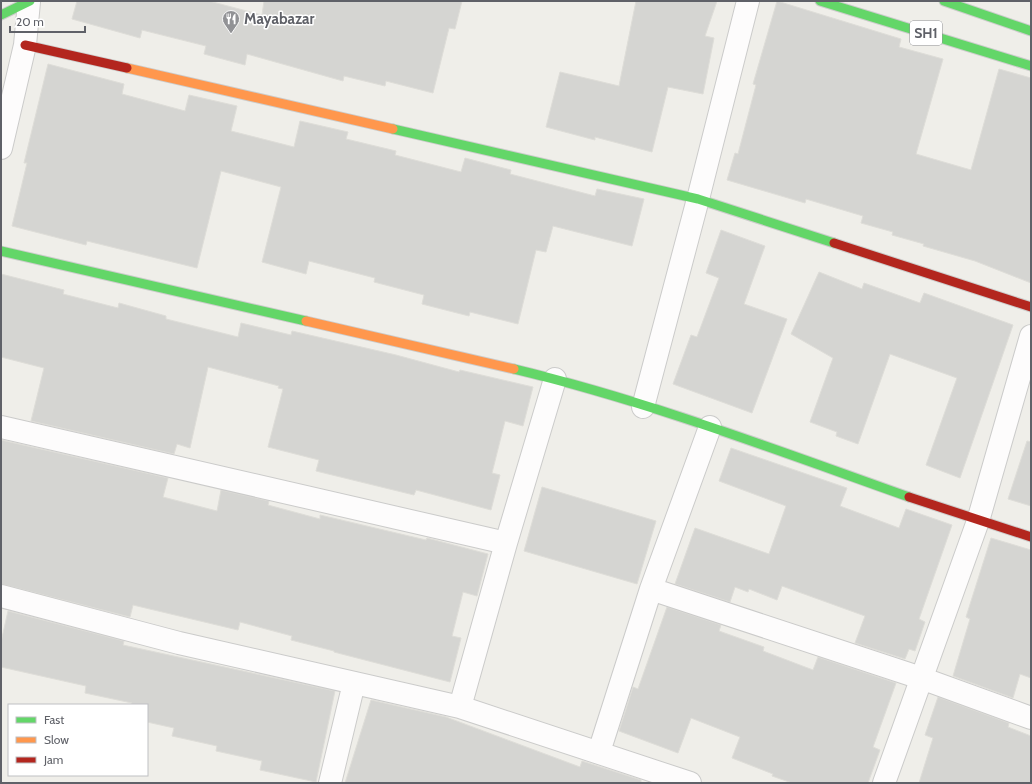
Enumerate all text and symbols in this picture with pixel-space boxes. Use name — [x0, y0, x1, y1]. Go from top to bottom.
scale bar — [10, 8, 85, 34]
restaurant icon: Mayabazar — [221, 9, 241, 34]
place label: Mayabazar — [244, 10, 315, 28]
text: 20 m — [16, 14, 44, 29]
road number: SH1 — [910, 21, 942, 45]
legend — [8, 704, 148, 776]
text: Fast — [44, 712, 64, 727]
text: Slow — [44, 732, 69, 747]
text: Jam — [43, 752, 63, 767]

